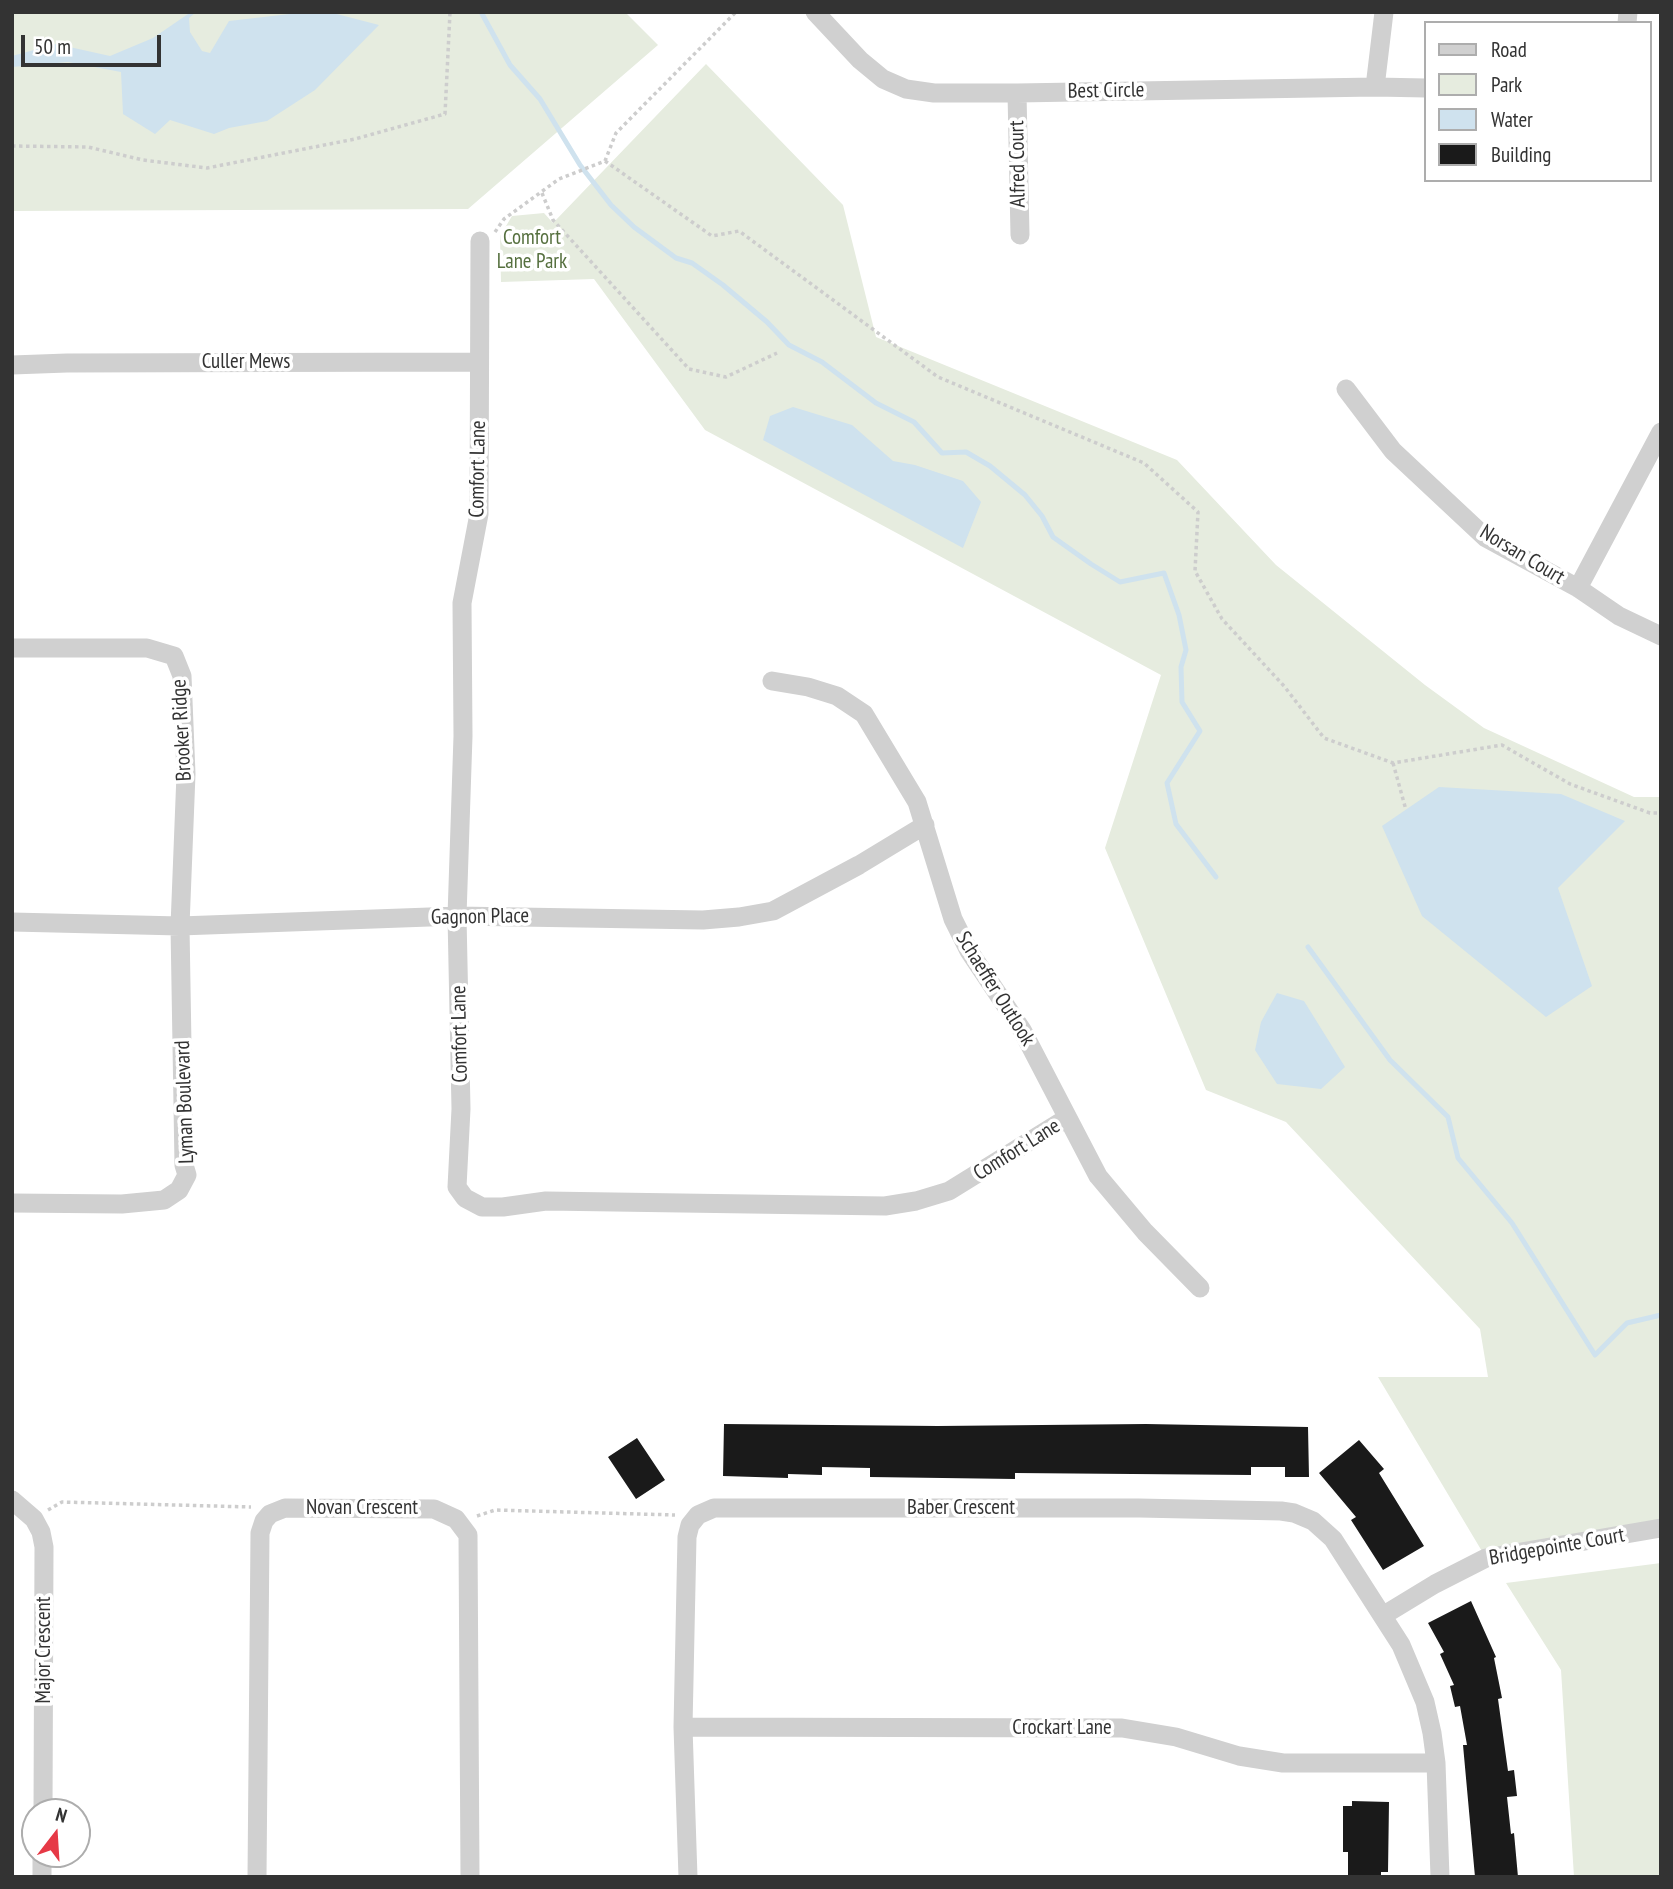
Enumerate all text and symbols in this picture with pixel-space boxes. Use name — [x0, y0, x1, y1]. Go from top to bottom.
scale bar — [24, 21, 164, 65]
legend — [1424, 21, 1652, 182]
text: 50 m — [34, 33, 71, 60]
text: Road — [1491, 36, 1527, 63]
text: Park — [1491, 71, 1522, 98]
street label: Best Circle — [1067, 78, 1145, 104]
text: Water — [1491, 106, 1533, 133]
street label: Alfred Court — [1005, 120, 1031, 208]
text: Building — [1491, 141, 1551, 168]
park label: Comfort Lane Park — [497, 225, 567, 275]
street label: Culler Mews — [202, 349, 290, 375]
street label: Comfort Lane — [465, 420, 491, 518]
street label: Norsan Court — [1475, 520, 1569, 590]
street label: Brooker Ridge — [167, 678, 197, 782]
street label: Gagnon Place — [431, 904, 529, 930]
street label: Schaeffer Outlook — [950, 927, 1040, 1051]
street label: Comfort Lane — [447, 985, 473, 1083]
street label: Lyman Boulevard — [170, 1040, 200, 1164]
street label: Comfort Lane — [969, 1114, 1065, 1186]
street label: Novan Crescent — [306, 1495, 418, 1521]
street label: Baber Crescent — [907, 1495, 1015, 1521]
street label: Bridgepointe Court — [1487, 1523, 1627, 1571]
street label: Major Crescent — [31, 1596, 57, 1704]
street label: Crockart Lane — [1012, 1715, 1112, 1741]
north arrow — [21, 1798, 91, 1868]
text: N — [53, 1802, 70, 1828]

